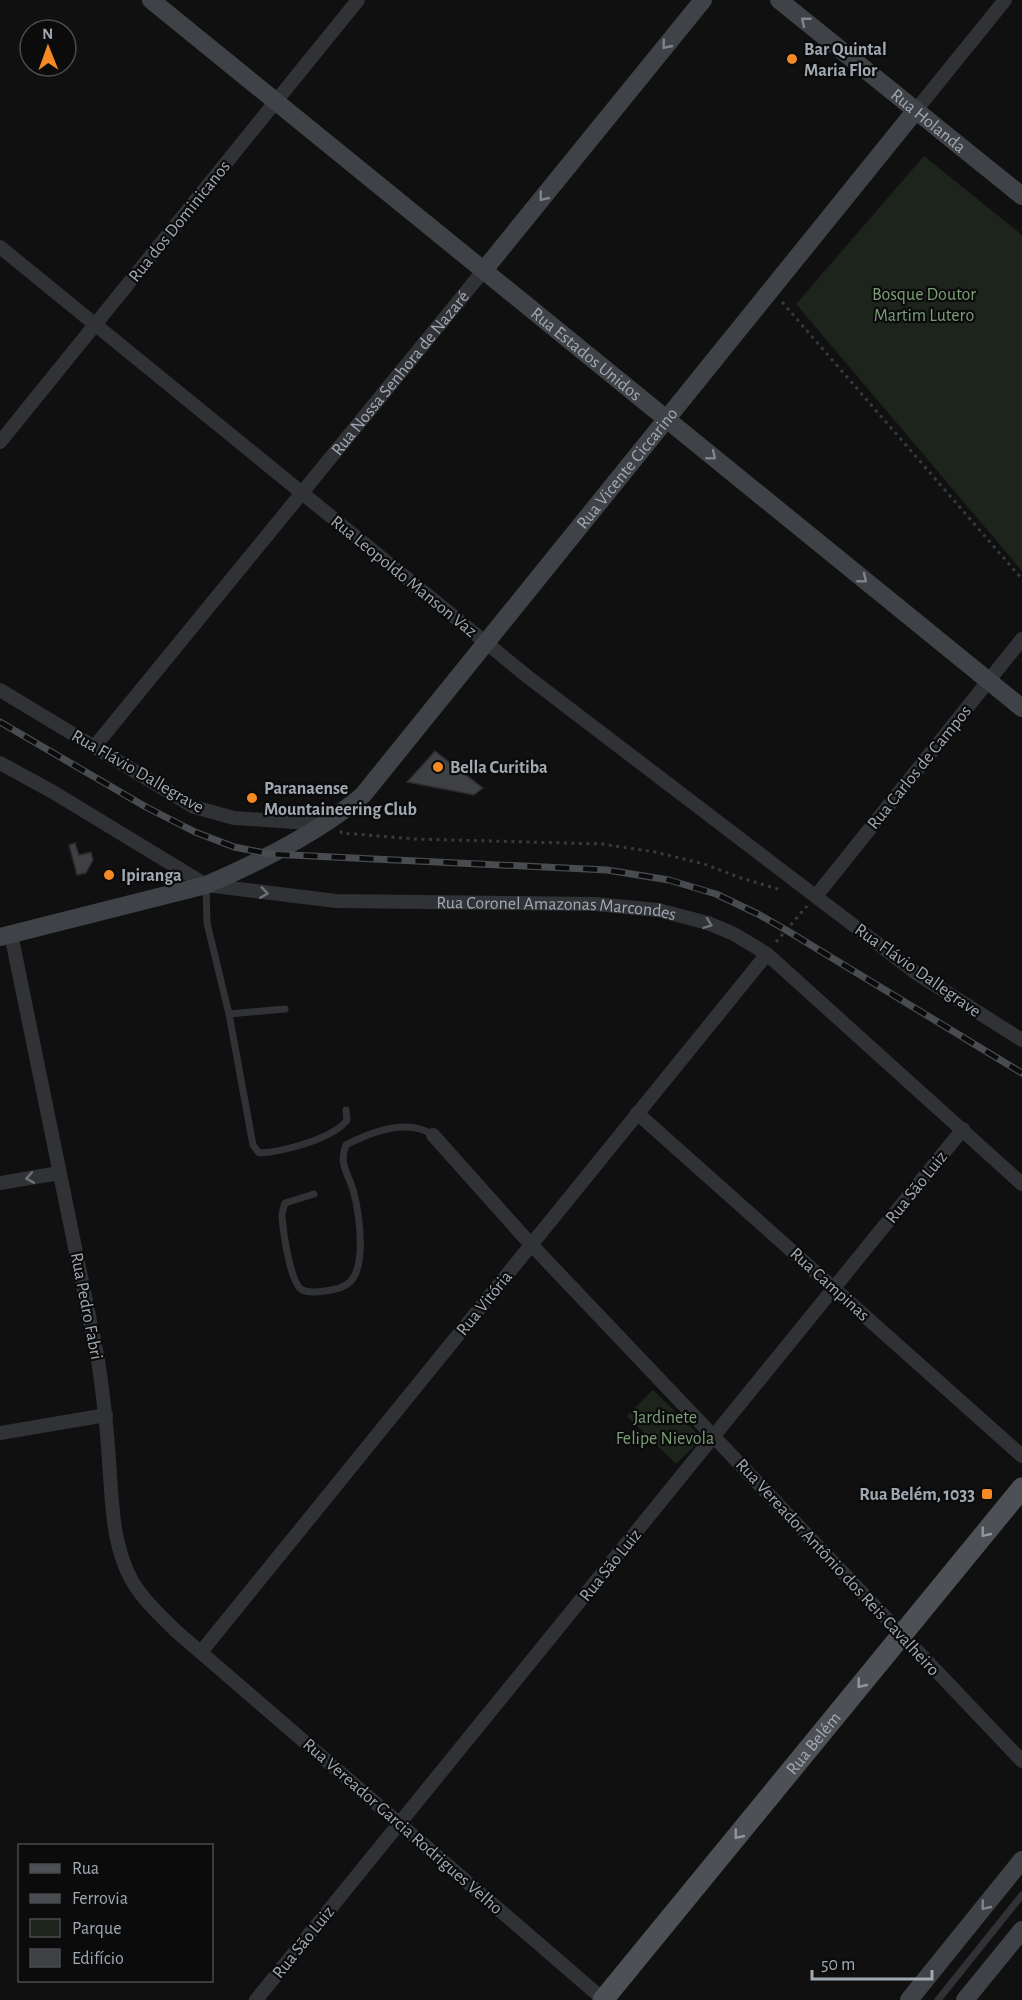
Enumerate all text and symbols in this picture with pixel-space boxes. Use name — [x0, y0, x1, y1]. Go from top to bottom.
one-way arrow — [801, 17, 812, 28]
north arrow — [18, 18, 78, 78]
text: N — [42, 26, 53, 42]
one-way arrow — [662, 39, 673, 50]
place label: Bar Quintal Maria Flor — [804, 41, 887, 80]
marker: Bar Quintal Maria Flor — [785, 52, 799, 66]
street label: Rua Holanda — [887, 86, 969, 157]
street label: Rua dos Dominicanos — [126, 158, 234, 286]
one-way arrow — [539, 190, 550, 201]
park label: Bosque Doutor Martim Lutero — [872, 286, 976, 325]
street label: Rua Nossa Senhora de Nazaré — [328, 288, 473, 459]
street label: Rua Estados Unidos — [527, 305, 644, 405]
street label: Rua Vicente Ciccarino — [574, 405, 682, 533]
one-way arrow — [705, 449, 716, 460]
street label: Rua Leopoldo Manson Vaz — [327, 513, 480, 641]
one-way arrow — [856, 572, 867, 583]
street label: Rua Carlos de Campos — [864, 702, 975, 833]
street label: Rua Flávio Dallegrave — [68, 727, 207, 817]
place label: Bella Curitiba — [450, 759, 548, 777]
marker: Bella Curitiba — [431, 760, 445, 774]
place label: Paranaense Mountaineering Club — [264, 780, 417, 819]
marker: Paranaense Mountaineering Club — [245, 791, 259, 805]
place label: Ipiranga — [121, 867, 182, 885]
marker: Ipiranga — [102, 868, 116, 882]
one-way arrow — [259, 887, 269, 899]
street label: Rua Coronel Amazonas Marcondes — [436, 894, 678, 924]
one-way arrow — [702, 916, 713, 929]
street label: Rua Flávio Dallegrave — [851, 921, 984, 1021]
street label: Rua São Luiz — [882, 1148, 951, 1227]
one-way arrow — [25, 1171, 35, 1184]
street label: Rua Campinas — [786, 1245, 872, 1325]
street label: Rua Pedro Fabri — [67, 1251, 105, 1361]
street label: Rua Vitória — [453, 1268, 516, 1339]
park label: Jardinete Felipe Nievola — [616, 1409, 714, 1448]
street label: Rua Vereador Antônio dos Reis Cavalheiro — [732, 1456, 943, 1680]
place label: Rua Belém, 1033 — [859, 1486, 975, 1504]
marker: Rua Belém, 1033 — [980, 1487, 994, 1501]
street label: Rua São Luiz — [576, 1526, 645, 1605]
one-way arrow — [981, 1526, 992, 1537]
one-way arrow — [858, 1677, 869, 1688]
street label: Rua Belém — [783, 1709, 845, 1778]
street label: Rua Vereador Garcia Rodrigues Velho — [299, 1735, 506, 1918]
one-way arrow — [734, 1828, 745, 1839]
legend — [18, 1844, 213, 1982]
text: Rua — [72, 1860, 99, 1878]
text: Ferrovia — [72, 1890, 128, 1908]
one-way arrow — [982, 1899, 993, 1910]
street label: Rua São Luiz — [269, 1903, 338, 1982]
text: Parque — [72, 1920, 121, 1938]
scale bar — [812, 1943, 932, 1981]
text: Edifício — [72, 1950, 124, 1968]
text: 50 m — [821, 1956, 855, 1974]

